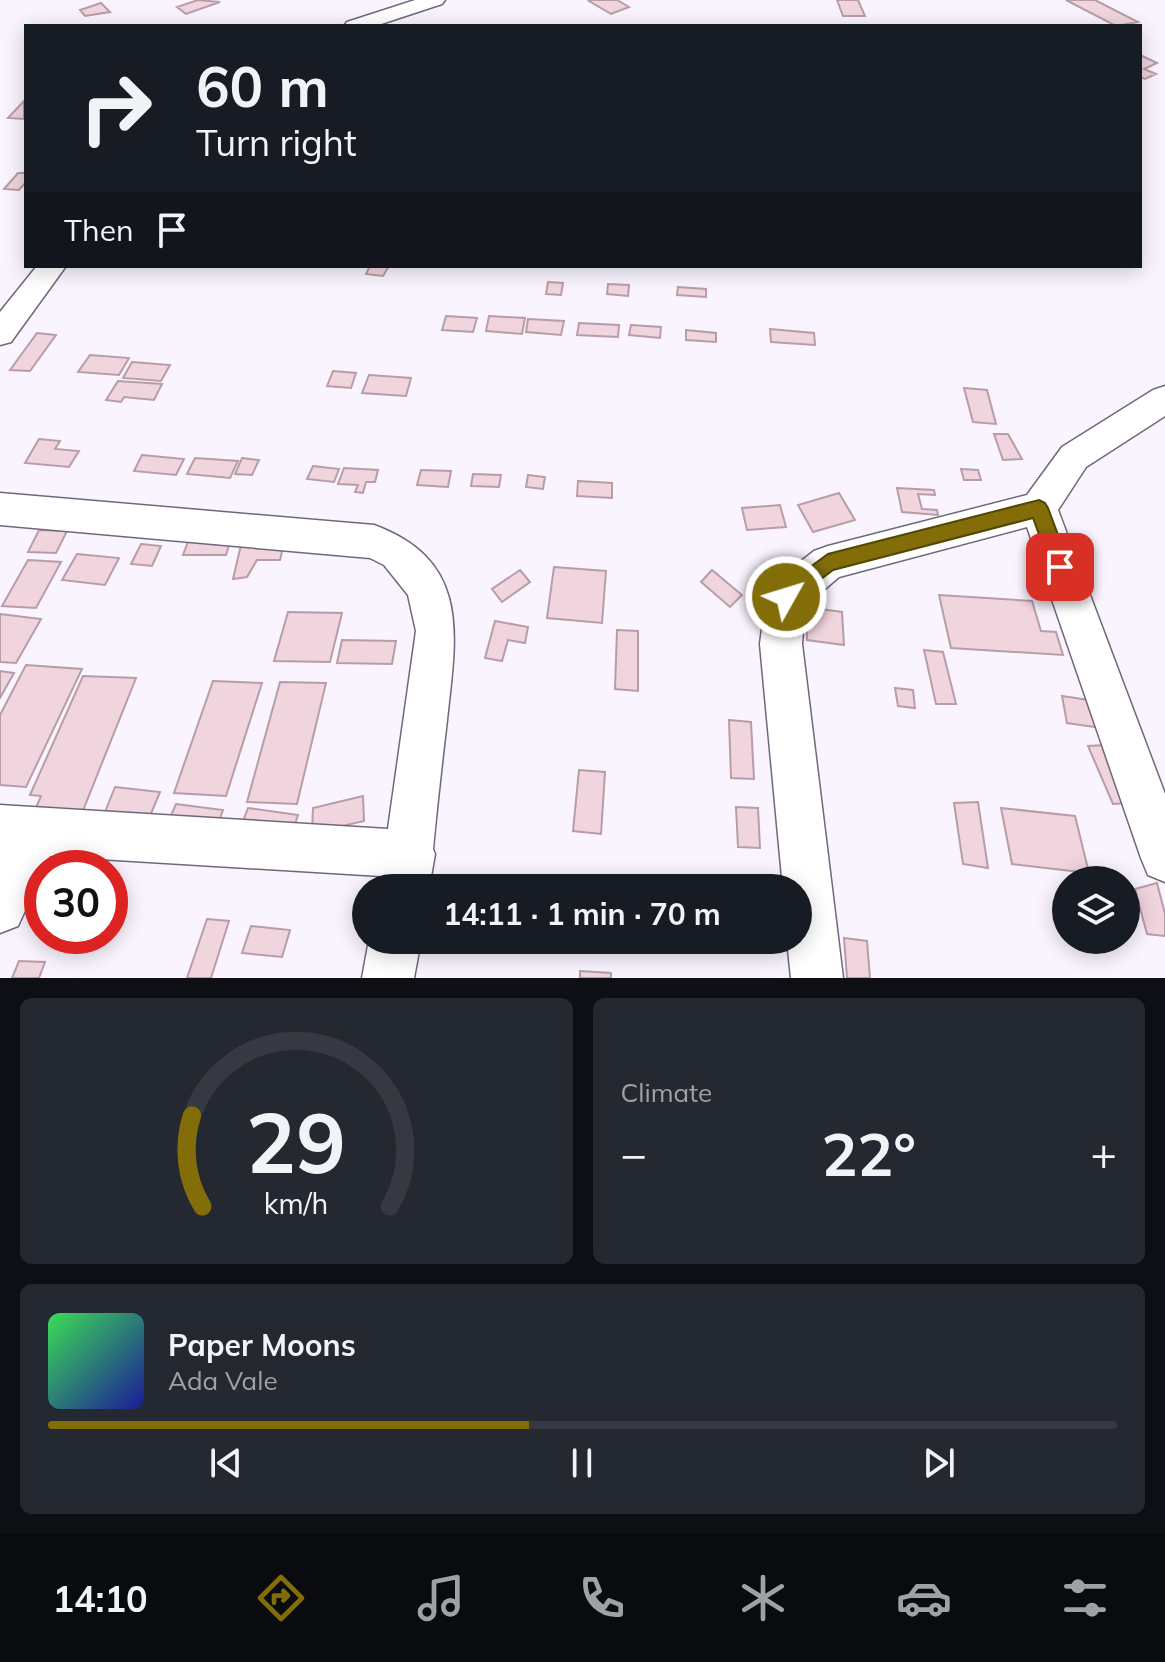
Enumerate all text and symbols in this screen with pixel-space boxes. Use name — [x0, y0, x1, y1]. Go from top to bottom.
text: 60 m — [196, 51, 329, 121]
icon: right — [64, 56, 168, 160]
text: Turn right — [196, 120, 357, 165]
icon: arrive — [150, 208, 194, 252]
text: Then — [64, 211, 134, 249]
pin — [1026, 533, 1094, 601]
icon: arrive — [1038, 545, 1082, 589]
position arrow — [744, 555, 828, 639]
speed limit sign: 30 — [24, 850, 128, 954]
map controls — [1052, 866, 1140, 954]
button: layers — [1052, 866, 1140, 954]
text: 14:11 · 1 min · 70 m — [443, 895, 721, 933]
text: Climate — [621, 1076, 712, 1109]
text: 29 — [246, 1089, 346, 1194]
text: 22° — [821, 1116, 916, 1191]
text: − — [621, 1126, 647, 1181]
text: + — [1091, 1126, 1117, 1181]
text: km/h — [264, 1185, 329, 1221]
text: Paper Moons — [168, 1326, 356, 1364]
text: Ada Vale — [168, 1364, 278, 1397]
icon: previous — [204, 1441, 248, 1485]
icon: pause — [560, 1441, 604, 1485]
icon: next — [917, 1441, 961, 1485]
icon: directions — [253, 1570, 309, 1626]
icon: music — [413, 1570, 469, 1626]
icon: phone — [574, 1570, 630, 1626]
icon: climate — [735, 1570, 791, 1626]
icon: car — [896, 1570, 952, 1626]
icon: filters — [1057, 1570, 1113, 1626]
text: 14:10 — [52, 1576, 148, 1621]

